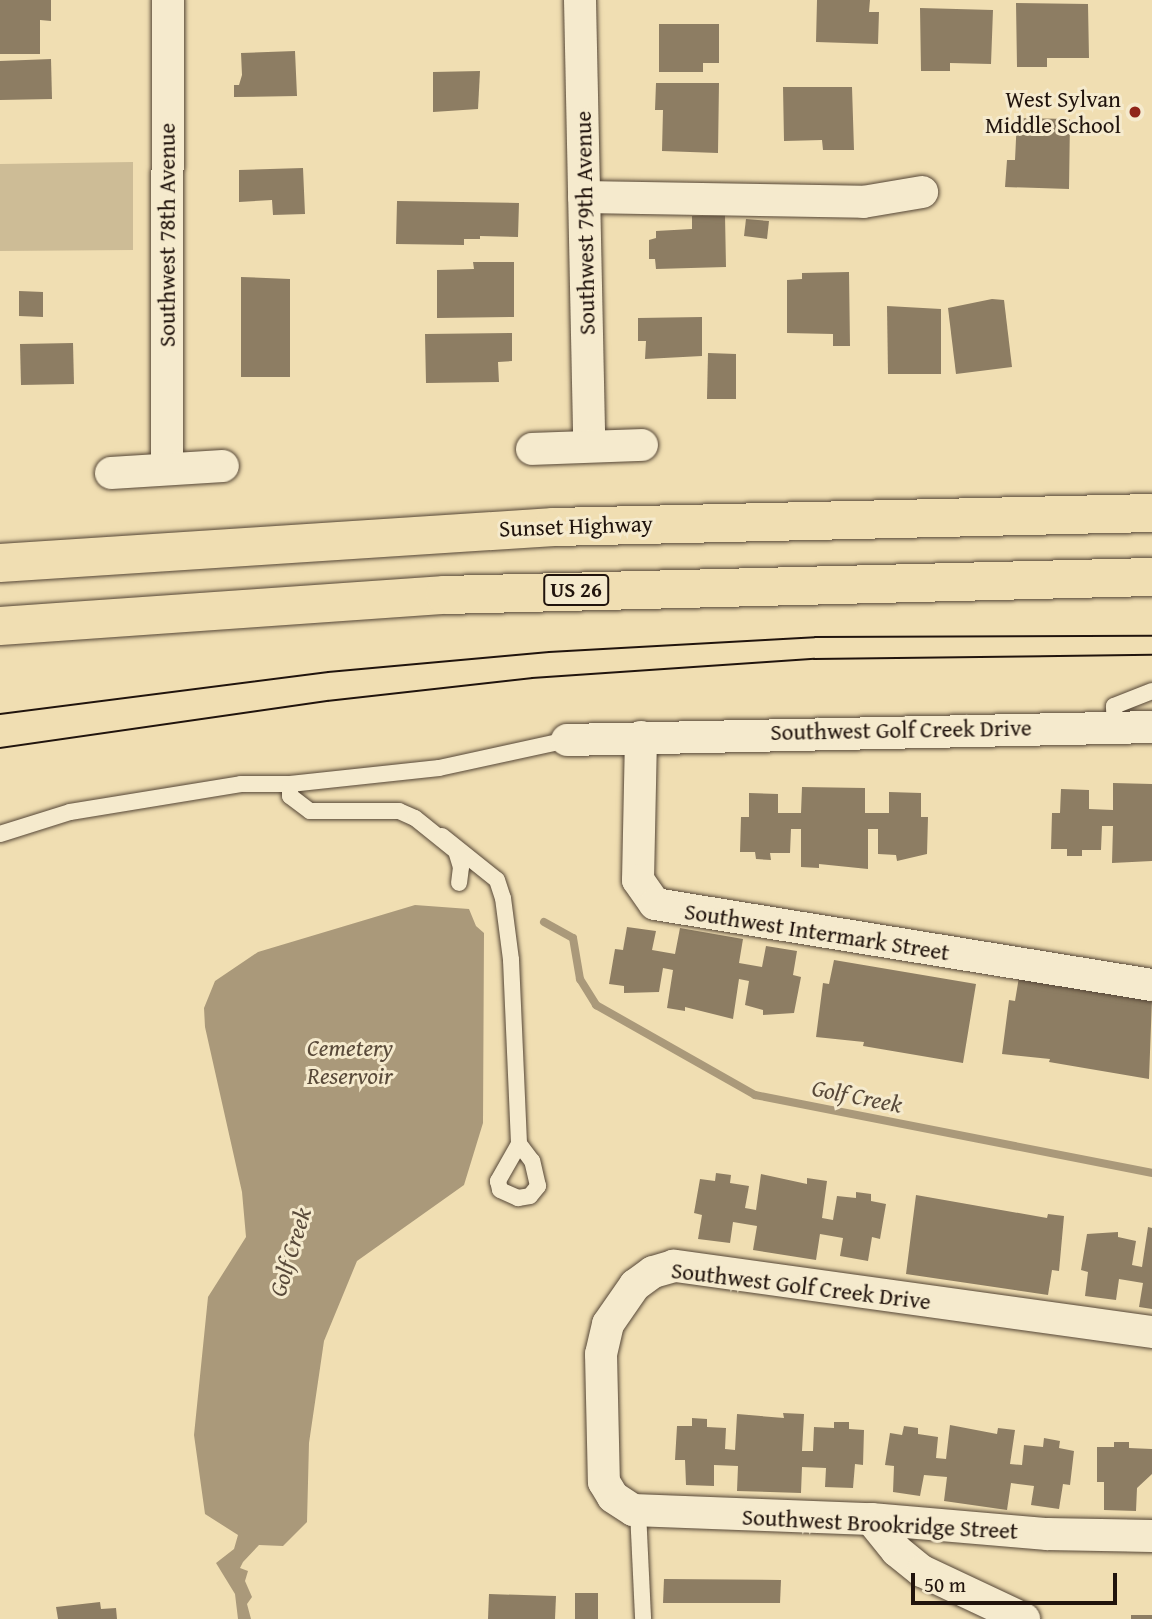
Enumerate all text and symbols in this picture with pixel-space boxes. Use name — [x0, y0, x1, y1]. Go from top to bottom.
place label: West Sylvan Middle School — [985, 85, 1121, 139]
marker: West Sylvan Middle School — [1127, 104, 1143, 120]
street label: Southwest 79th Avenue — [569, 111, 601, 335]
street label: Southwest 78th Avenue — [153, 123, 181, 347]
street label: Sunset Highway — [499, 510, 653, 542]
road number: US 26 — [543, 572, 609, 608]
street label: Southwest Golf Creek Drive — [770, 714, 1032, 746]
street label: Southwest Intermark Street — [683, 897, 951, 967]
water label: Cemetery Reservoir — [307, 1034, 393, 1090]
water label: Golf Creek — [809, 1073, 905, 1119]
water label: Golf Creek — [263, 1204, 317, 1300]
street label: Southwest Golf Creek Drive — [670, 1256, 932, 1316]
street label: Southwest Brookridge Street — [741, 1503, 1019, 1545]
scale bar — [914, 1560, 1120, 1604]
text: 50 m — [924, 1569, 966, 1600]

